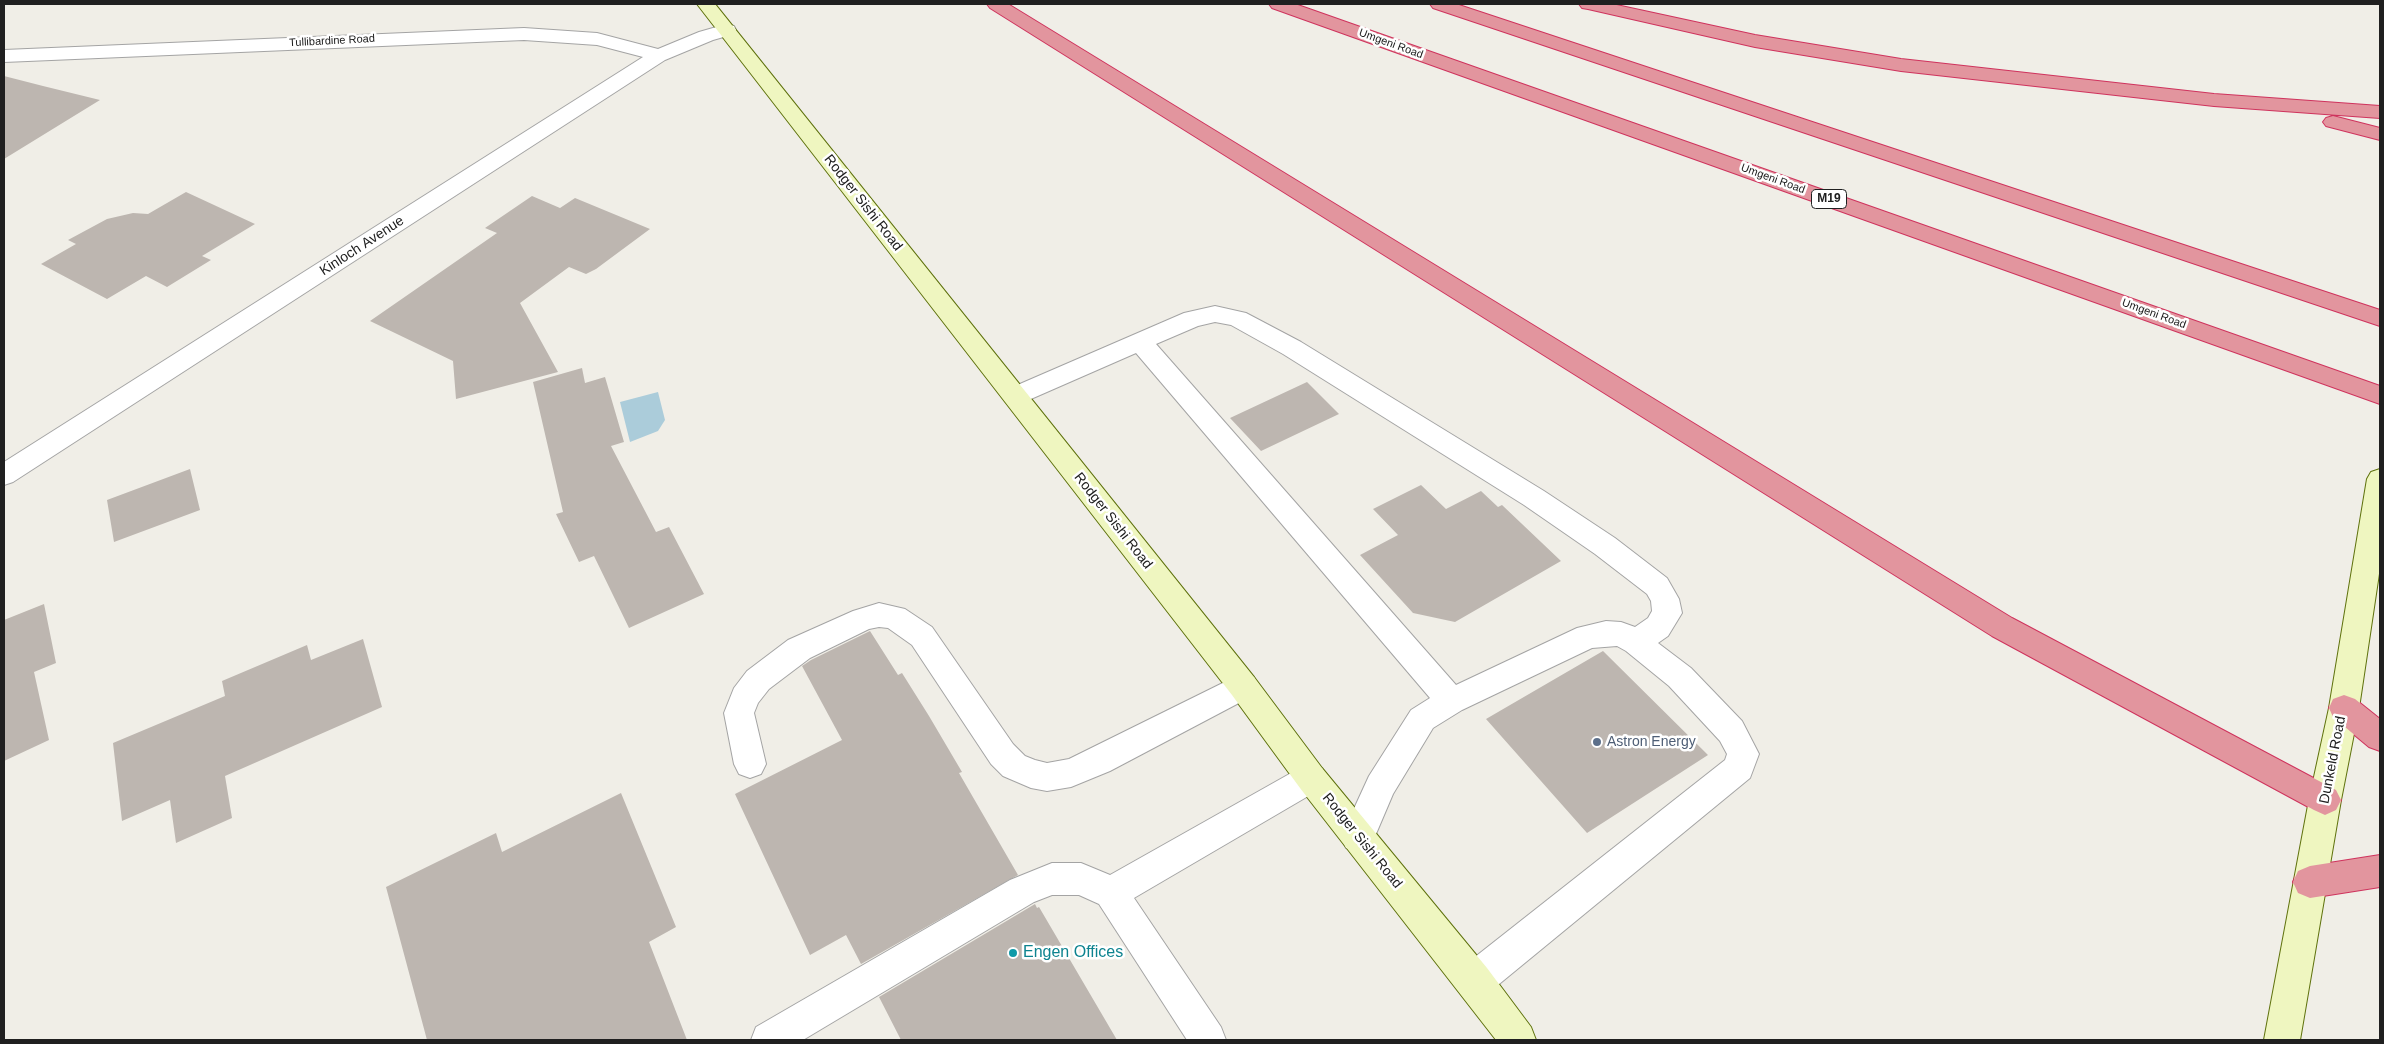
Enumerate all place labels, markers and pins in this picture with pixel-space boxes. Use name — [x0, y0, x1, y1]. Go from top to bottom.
place label: Astron Energy — [1607, 734, 1696, 750]
marker: Astron Energy — [1591, 736, 1603, 748]
place label: Engen Offices — [1023, 943, 1123, 963]
marker: Engen Offices — [1007, 947, 1019, 959]

